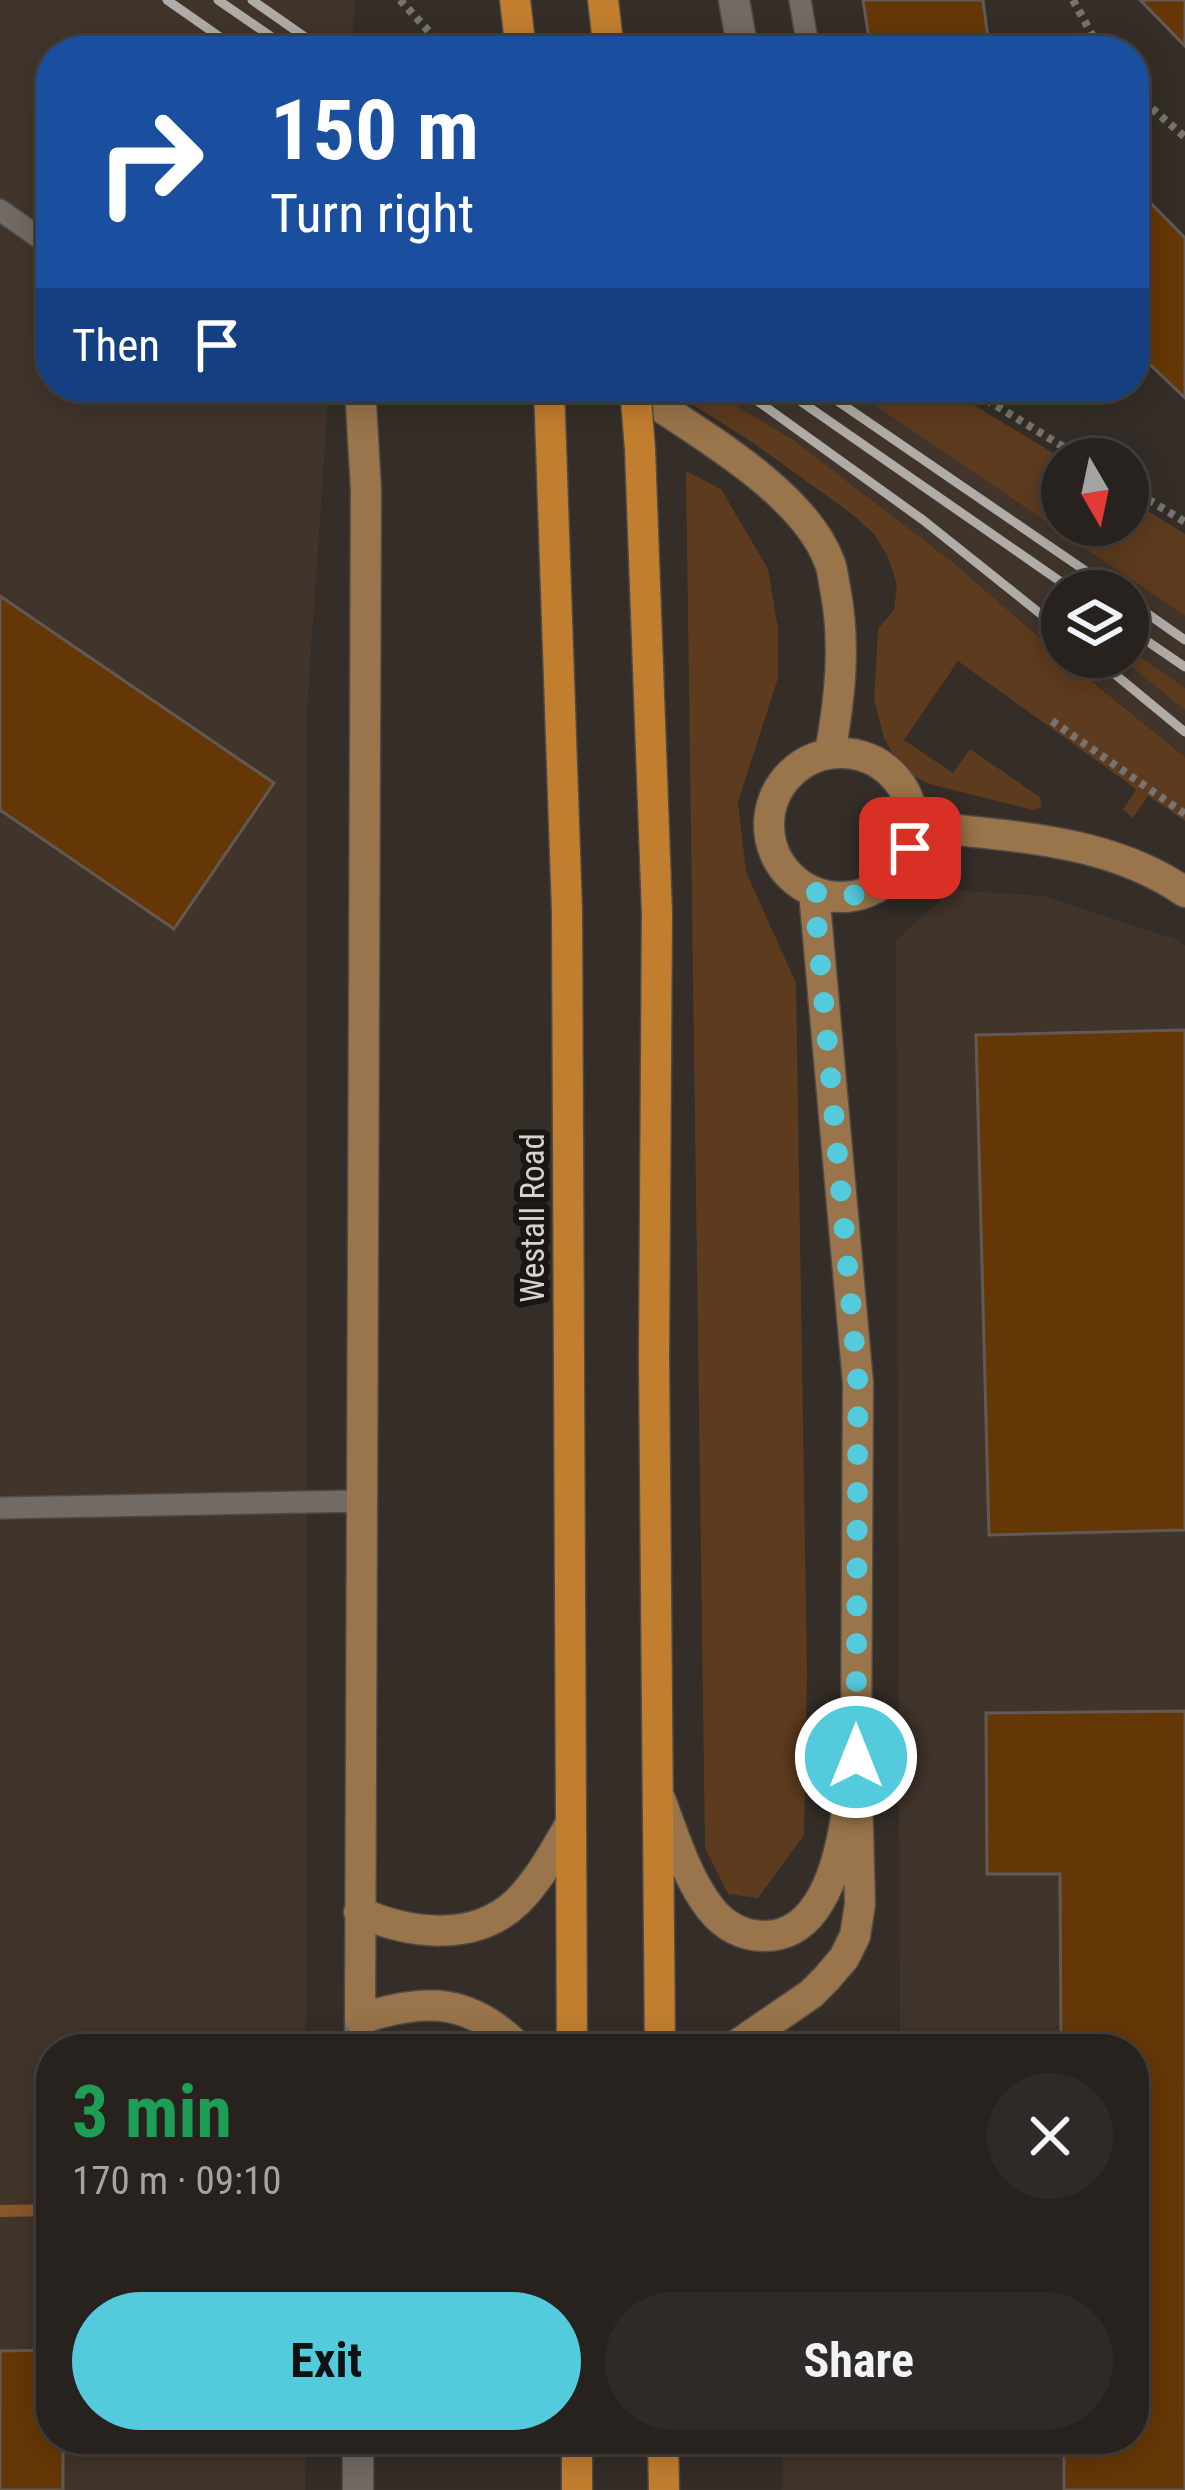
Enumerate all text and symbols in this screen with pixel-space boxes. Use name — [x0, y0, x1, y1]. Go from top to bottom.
text: 150 m — [270, 81, 479, 180]
icon: right — [72, 84, 228, 240]
text: Turn right — [270, 182, 474, 245]
icon: arrive — [184, 312, 250, 378]
text: Then — [72, 319, 160, 372]
north arrow — [1041, 438, 1149, 546]
map controls — [1041, 438, 1149, 678]
button: layers — [1041, 570, 1149, 678]
pin — [859, 797, 961, 899]
icon: arrive — [877, 815, 943, 881]
street label: Westall Road — [513, 1133, 552, 1303]
position arrow — [793, 1694, 919, 1820]
text: 3 min — [72, 2070, 232, 2155]
button: close — [987, 2073, 1113, 2199]
text: 170 m · 09:10 — [72, 2158, 282, 2204]
button: Exit — [72, 2292, 581, 2430]
button: Share — [605, 2292, 1113, 2430]

